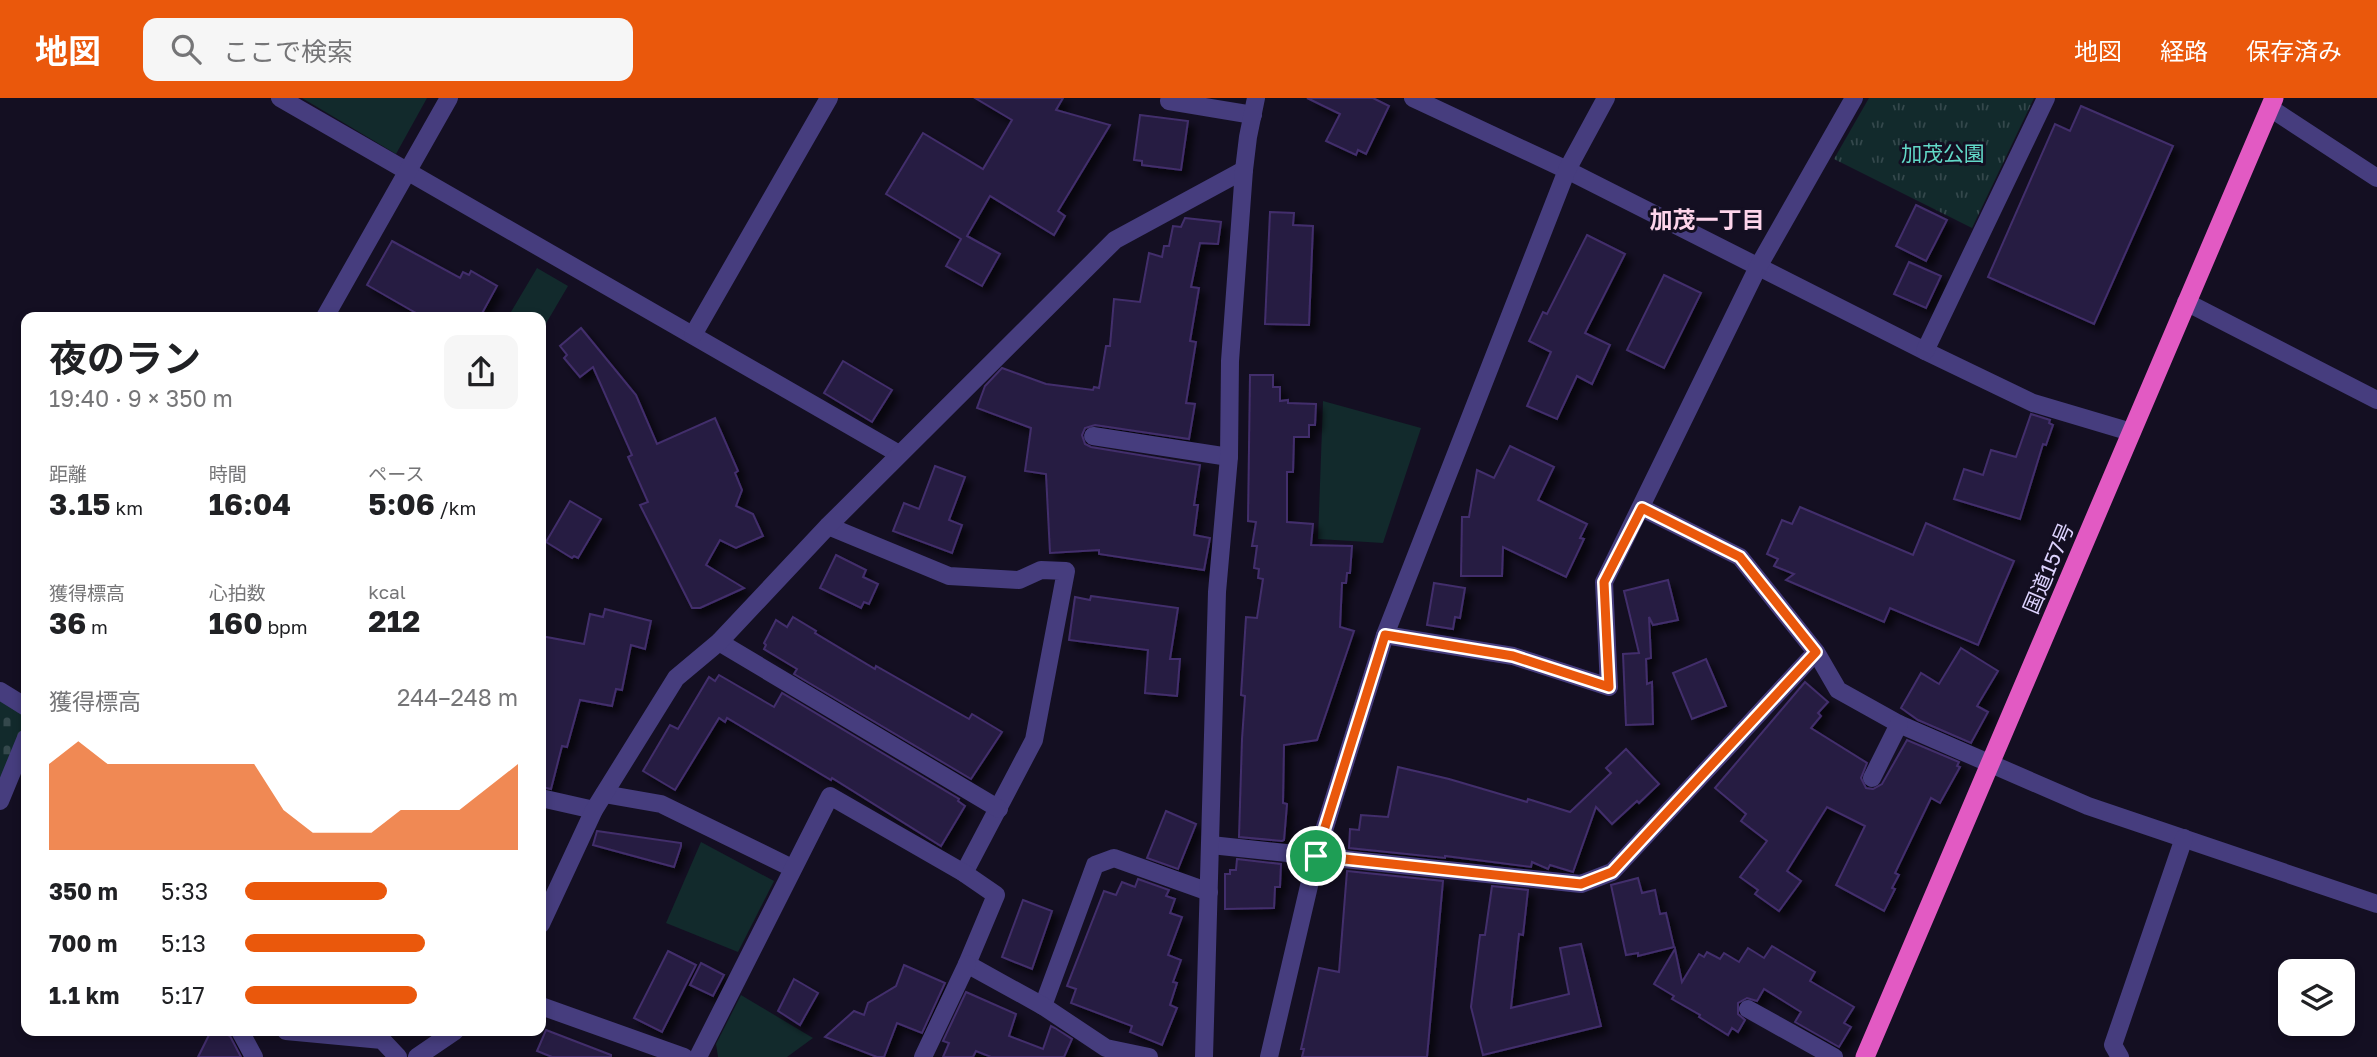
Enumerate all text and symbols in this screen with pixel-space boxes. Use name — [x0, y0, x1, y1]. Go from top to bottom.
search box — [143, 18, 633, 81]
icon: search — [167, 30, 205, 68]
text: 地図 — [35, 31, 101, 70]
text: ここで検索 — [223, 36, 353, 67]
text: 地図 — [2074, 36, 2122, 65]
text: 経路 — [2160, 36, 2208, 65]
text: 保存済み — [2246, 36, 2342, 65]
park label: 加茂公園 — [1901, 140, 1985, 166]
district label: 加茂一丁目 — [1650, 205, 1765, 233]
text: 夜のラン — [49, 335, 201, 380]
button: share — [444, 335, 518, 409]
text: 19:40 · 9 × 350 m — [49, 384, 233, 412]
text: 距離 — [49, 462, 87, 485]
text: 時間 — [209, 462, 247, 485]
text: ペース — [368, 462, 424, 485]
text: 3.15 — [49, 486, 111, 522]
text: 16:04 — [209, 486, 291, 522]
text: 5:06 — [368, 486, 435, 522]
text: km — [111, 496, 143, 519]
text: /km — [435, 496, 476, 519]
street label: 国道157号 — [2017, 519, 2079, 617]
text: kcal — [368, 580, 406, 603]
text: 獲得標高 — [49, 581, 125, 604]
text: 心拍数 — [209, 581, 266, 604]
text: 212 — [368, 603, 420, 639]
text: 36 — [49, 605, 86, 641]
text: 160 — [209, 605, 263, 641]
text: m — [86, 615, 108, 638]
text: bpm — [263, 615, 308, 638]
text: 244–248 m — [397, 683, 518, 711]
text: 獲得標高 — [49, 687, 141, 715]
pin — [1286, 826, 1346, 886]
icon: arrive — [1297, 837, 1335, 875]
text: 350 m — [49, 877, 118, 905]
text: 5:33 — [161, 877, 208, 905]
text: 700 m — [49, 929, 117, 957]
text: 5:13 — [161, 929, 206, 957]
map controls — [2278, 959, 2355, 1036]
button: layers — [2278, 959, 2355, 1036]
text: 1.1 km — [49, 981, 119, 1009]
text: 5:17 — [161, 981, 205, 1009]

